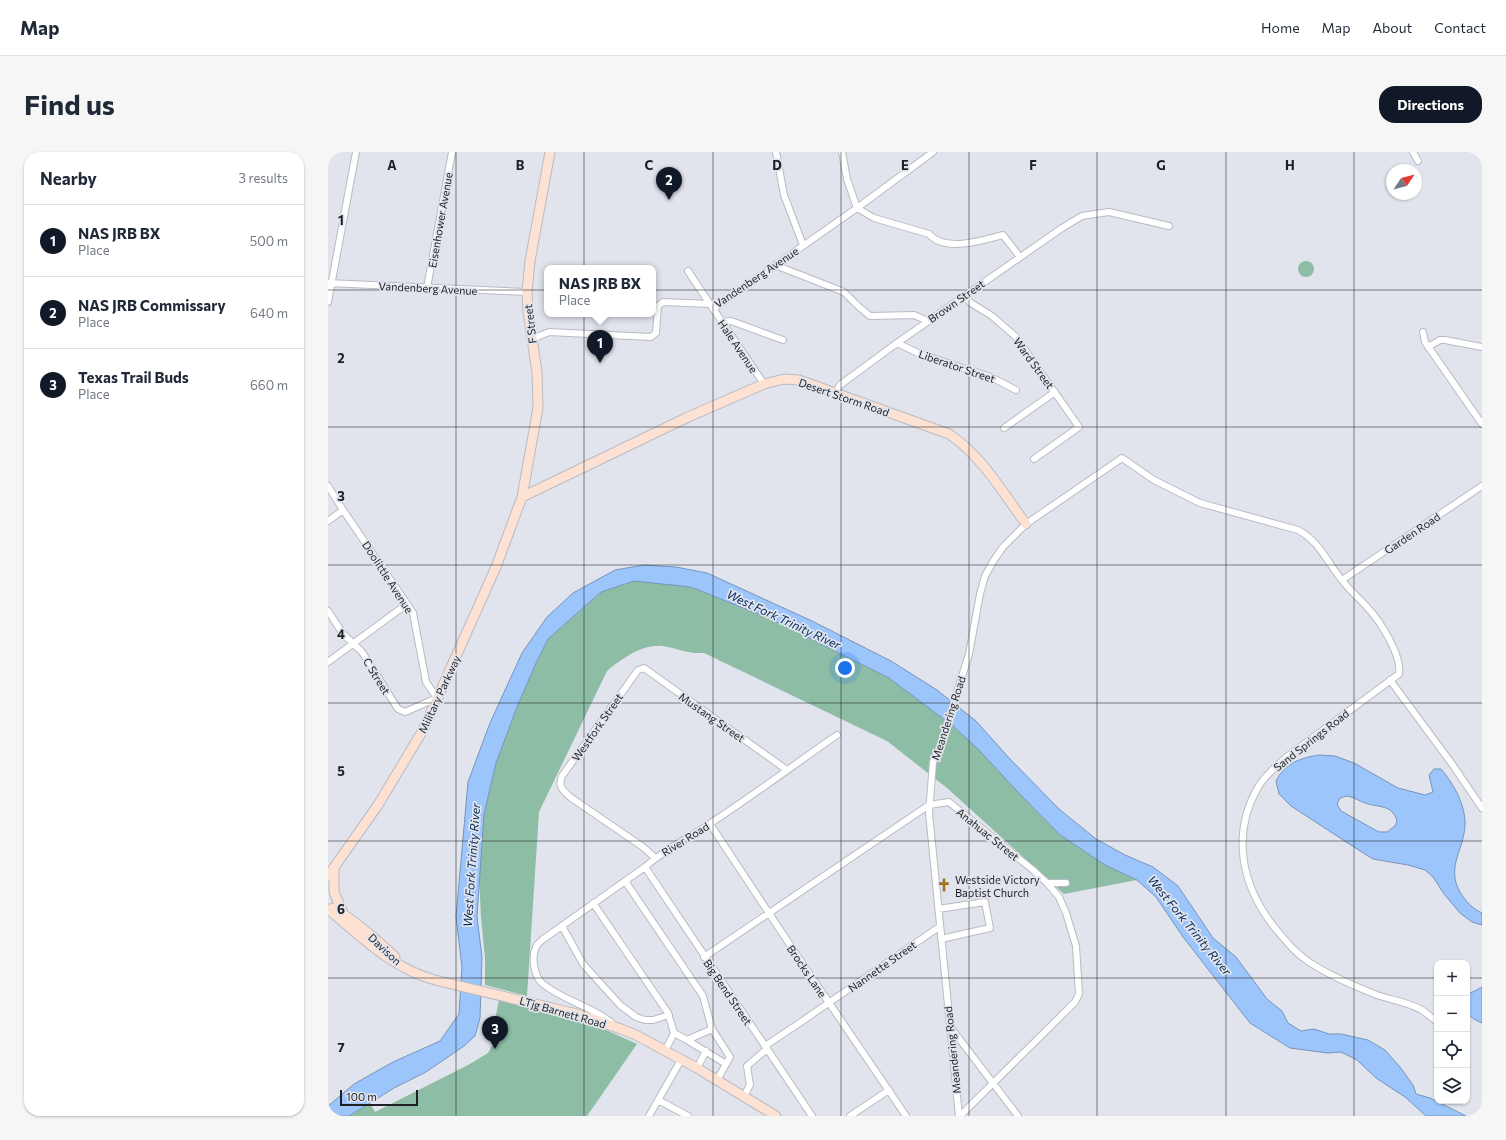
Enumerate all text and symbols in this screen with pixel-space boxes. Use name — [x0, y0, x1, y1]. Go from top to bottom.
text: Map — [20, 16, 59, 39]
text: Home — [1261, 19, 1300, 36]
text: Map — [1322, 19, 1350, 36]
text: About — [1372, 19, 1412, 36]
text: Contact — [1434, 19, 1486, 36]
button: Directions — [1379, 86, 1482, 123]
text: Find us — [24, 87, 115, 121]
text: A — [387, 157, 397, 173]
text: B — [516, 157, 525, 173]
text: C — [645, 157, 654, 173]
text: D — [772, 157, 782, 173]
text: E — [901, 157, 909, 173]
text: F — [1029, 157, 1037, 173]
text: G — [1156, 157, 1166, 173]
text: H — [1285, 157, 1295, 173]
north arrow — [1386, 164, 1422, 200]
pin: 2 — [656, 167, 682, 200]
text: Nearby — [40, 168, 97, 189]
text: 3 results — [239, 170, 288, 186]
street label: Eisenhower Avenue — [425, 171, 455, 269]
text: 1 — [338, 212, 344, 228]
text: NAS JRB BX — [78, 224, 160, 242]
text: 1 — [50, 233, 56, 249]
text: 500 m — [250, 233, 288, 249]
text: Place — [78, 242, 110, 258]
street label: Vandenberg Avenue — [711, 244, 801, 310]
popup — [544, 265, 656, 317]
text: NAS JRB BX — [559, 274, 641, 292]
street label: Brown Street — [925, 276, 987, 325]
street label: Vandenberg Avenue — [378, 279, 478, 297]
text: Place — [559, 292, 590, 308]
text: NAS JRB Commissary — [78, 296, 226, 314]
street label: F Street — [521, 303, 539, 344]
text: 2 — [49, 305, 57, 321]
text: 640 m — [250, 305, 288, 321]
text: Place — [78, 314, 110, 330]
street label: Hale Avenue — [715, 317, 761, 375]
pin: 1 — [587, 330, 613, 363]
street label: Ward Street — [1011, 335, 1057, 392]
street label: Liberator Street — [917, 347, 997, 385]
text: 2 — [337, 350, 345, 366]
text: Texas Trail Buds — [78, 368, 189, 386]
street label: Desert Storm Road — [797, 375, 891, 419]
text: 3 — [49, 377, 57, 393]
text: 660 m — [250, 377, 288, 393]
text: Place — [78, 386, 110, 402]
text: 3 — [337, 488, 345, 504]
street label: Garden Road — [1382, 510, 1442, 556]
street label: Doolittle Avenue — [360, 539, 416, 616]
water label: West Fork Trinity River — [725, 586, 844, 652]
text: 4 — [337, 626, 345, 642]
street label: Military Parkway — [415, 653, 463, 735]
street label: C Street — [361, 655, 394, 697]
your location — [835, 658, 855, 678]
street label: Meandering Road — [928, 674, 968, 762]
street label: Mustang Street — [677, 689, 748, 745]
street label: Westfork Street — [569, 690, 626, 763]
street label: Sand Springs Road — [1271, 706, 1351, 774]
text: 5 — [337, 763, 345, 779]
water label: West Fork Trinity River — [460, 801, 482, 927]
street label: Anahuac Street — [954, 805, 1022, 863]
street label: River Road — [659, 819, 711, 859]
water label: West Fork Trinity River — [1146, 872, 1235, 979]
place label: Westside Victory Baptist Church — [955, 873, 1040, 899]
church icon: Westside Victory Baptist Church — [936, 877, 952, 893]
text: 6 — [337, 901, 345, 917]
street label: Davison — [366, 931, 404, 967]
street label: Nannette Street — [845, 937, 919, 994]
street label: Brocks Lane — [785, 942, 829, 1000]
street label: Big Bend Street — [701, 957, 755, 1028]
map controls — [1434, 960, 1470, 1104]
button: + — [1434, 960, 1470, 996]
street label: LTjg Barnett Road — [518, 993, 608, 1031]
button: − — [1434, 996, 1470, 1032]
street label: Meandering Road — [941, 1006, 963, 1094]
pin: 3 — [482, 1016, 508, 1049]
button: locate — [1434, 1032, 1470, 1068]
text: 7 — [337, 1039, 345, 1055]
button: layers — [1434, 1068, 1470, 1104]
scale bar — [340, 1088, 418, 1107]
text: 100 m — [346, 1090, 377, 1103]

